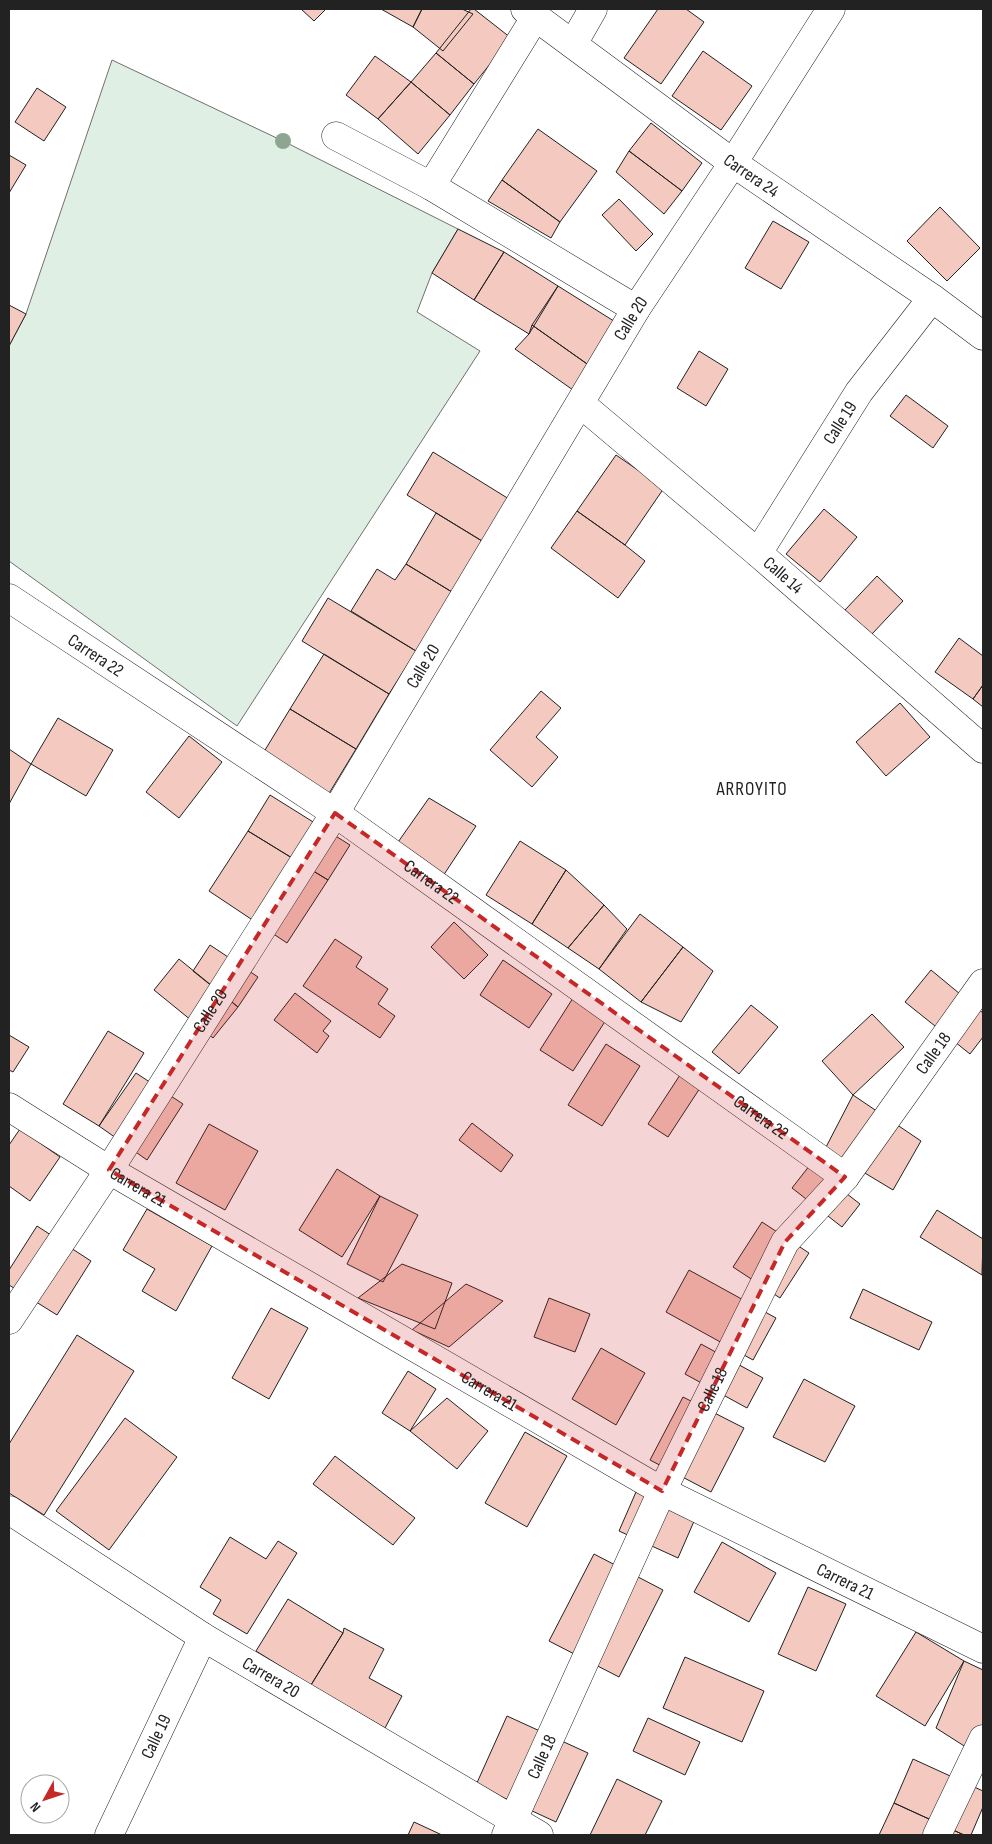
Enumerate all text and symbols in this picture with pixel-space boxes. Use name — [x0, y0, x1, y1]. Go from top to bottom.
street label: Carrera 24 — [720, 149, 783, 202]
street label: Calle 20 — [609, 292, 652, 344]
street label: Calle 19 — [819, 397, 861, 448]
street label: Calle 14 — [759, 552, 808, 598]
street label: Carrera 22 — [64, 629, 128, 681]
street label: Calle 20 — [402, 640, 444, 692]
district label: ARROYITO — [715, 778, 788, 801]
street label: Carrera 22 — [400, 855, 463, 908]
street label: Calle 20 — [188, 985, 232, 1036]
street label: Calle 18 — [911, 1028, 955, 1078]
street label: Carrera 22 — [730, 1090, 793, 1144]
street label: Carrera 21 — [107, 1163, 171, 1212]
street label: Calle 18 — [692, 1364, 732, 1415]
street label: Carrera 21 — [458, 1366, 522, 1416]
street label: Carrera 21 — [813, 1558, 878, 1604]
street label: Carrera 20 — [239, 1652, 304, 1702]
street label: Calle 19 — [136, 1711, 175, 1762]
street label: Calle 18 — [522, 1731, 561, 1782]
north arrow — [20, 1774, 70, 1824]
text: N — [27, 1799, 44, 1815]

